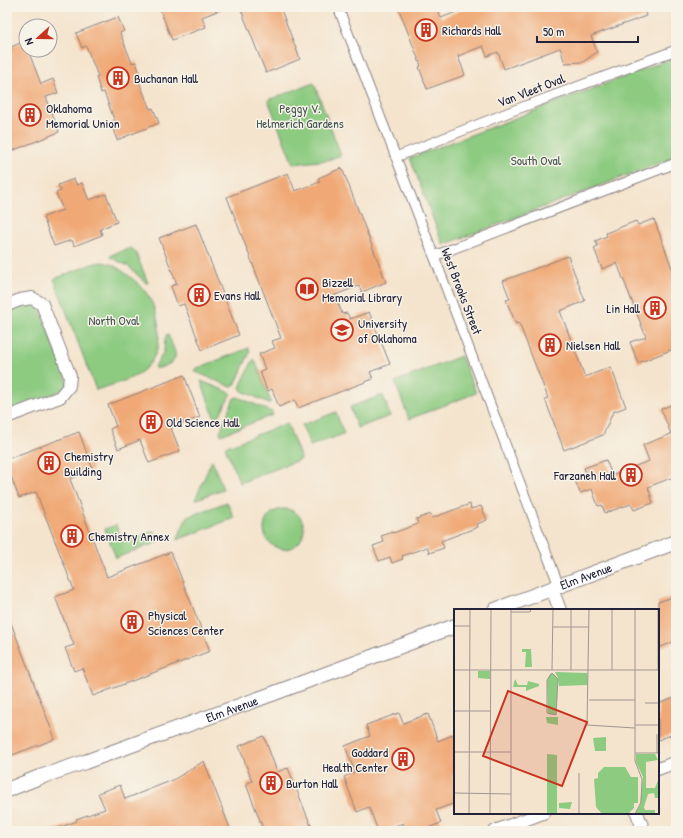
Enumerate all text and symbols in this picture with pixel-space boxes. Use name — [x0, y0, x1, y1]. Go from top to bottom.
building icon: Richards Hall — [413, 17, 439, 43]
north arrow — [18, 18, 58, 58]
scale bar — [537, 18, 638, 44]
place label: Richards Hall — [442, 21, 502, 39]
text: 50 m — [543, 23, 564, 40]
text: N — [21, 36, 36, 47]
building icon: Buchanan Hall — [105, 65, 131, 91]
place label: Buchanan Hall — [134, 69, 198, 87]
street label: Van Vleet Oval — [495, 69, 568, 111]
place label: Oklahoma Memorial Union — [46, 99, 120, 132]
park label: Peggy V. Helmerich Gardens — [256, 99, 344, 132]
building icon: Oklahoma Memorial Union — [17, 102, 43, 128]
park label: South Oval — [511, 151, 562, 169]
street label: West Brooks Street — [437, 245, 487, 337]
place label: Bizzell Memorial Library — [322, 273, 403, 306]
library icon: Bizzell Memorial Library — [294, 276, 320, 302]
building icon: Evans Hall — [186, 282, 212, 308]
place label: Evans Hall — [214, 286, 261, 304]
building icon: Lin Hall — [642, 295, 668, 321]
place label: Lin Hall — [607, 299, 640, 317]
park label: North Oval — [88, 311, 140, 329]
place label: University of Oklahoma — [358, 314, 417, 347]
school or university icon: University of Oklahoma — [329, 317, 355, 343]
building icon: Nielsen Hall — [537, 332, 563, 358]
place label: Nielsen Hall — [566, 336, 621, 354]
building icon: Old Science Hall — [138, 409, 164, 435]
place label: Old Science Hall — [166, 413, 240, 431]
place label: Chemistry Building — [64, 447, 114, 480]
building icon: Chemistry Building — [36, 450, 62, 476]
building icon: Farzaneh Hall — [618, 462, 644, 488]
place label: Farzaneh Hall — [553, 466, 616, 484]
building icon: Chemistry Annex — [59, 523, 85, 549]
place label: Chemistry Annex — [88, 527, 170, 545]
street label: Elm Avenue — [557, 558, 614, 594]
place label: Physical Sciences Center — [148, 606, 224, 639]
building icon: Physical Sciences Center — [119, 609, 145, 635]
inset map — [454, 609, 659, 814]
street label: Elm Avenue — [203, 691, 260, 726]
place label: Goddard Health Center — [322, 743, 388, 776]
building icon: Goddard Health Center — [390, 746, 416, 772]
building icon: Burton Hall — [258, 770, 284, 796]
place label: Burton Hall — [286, 774, 339, 792]

